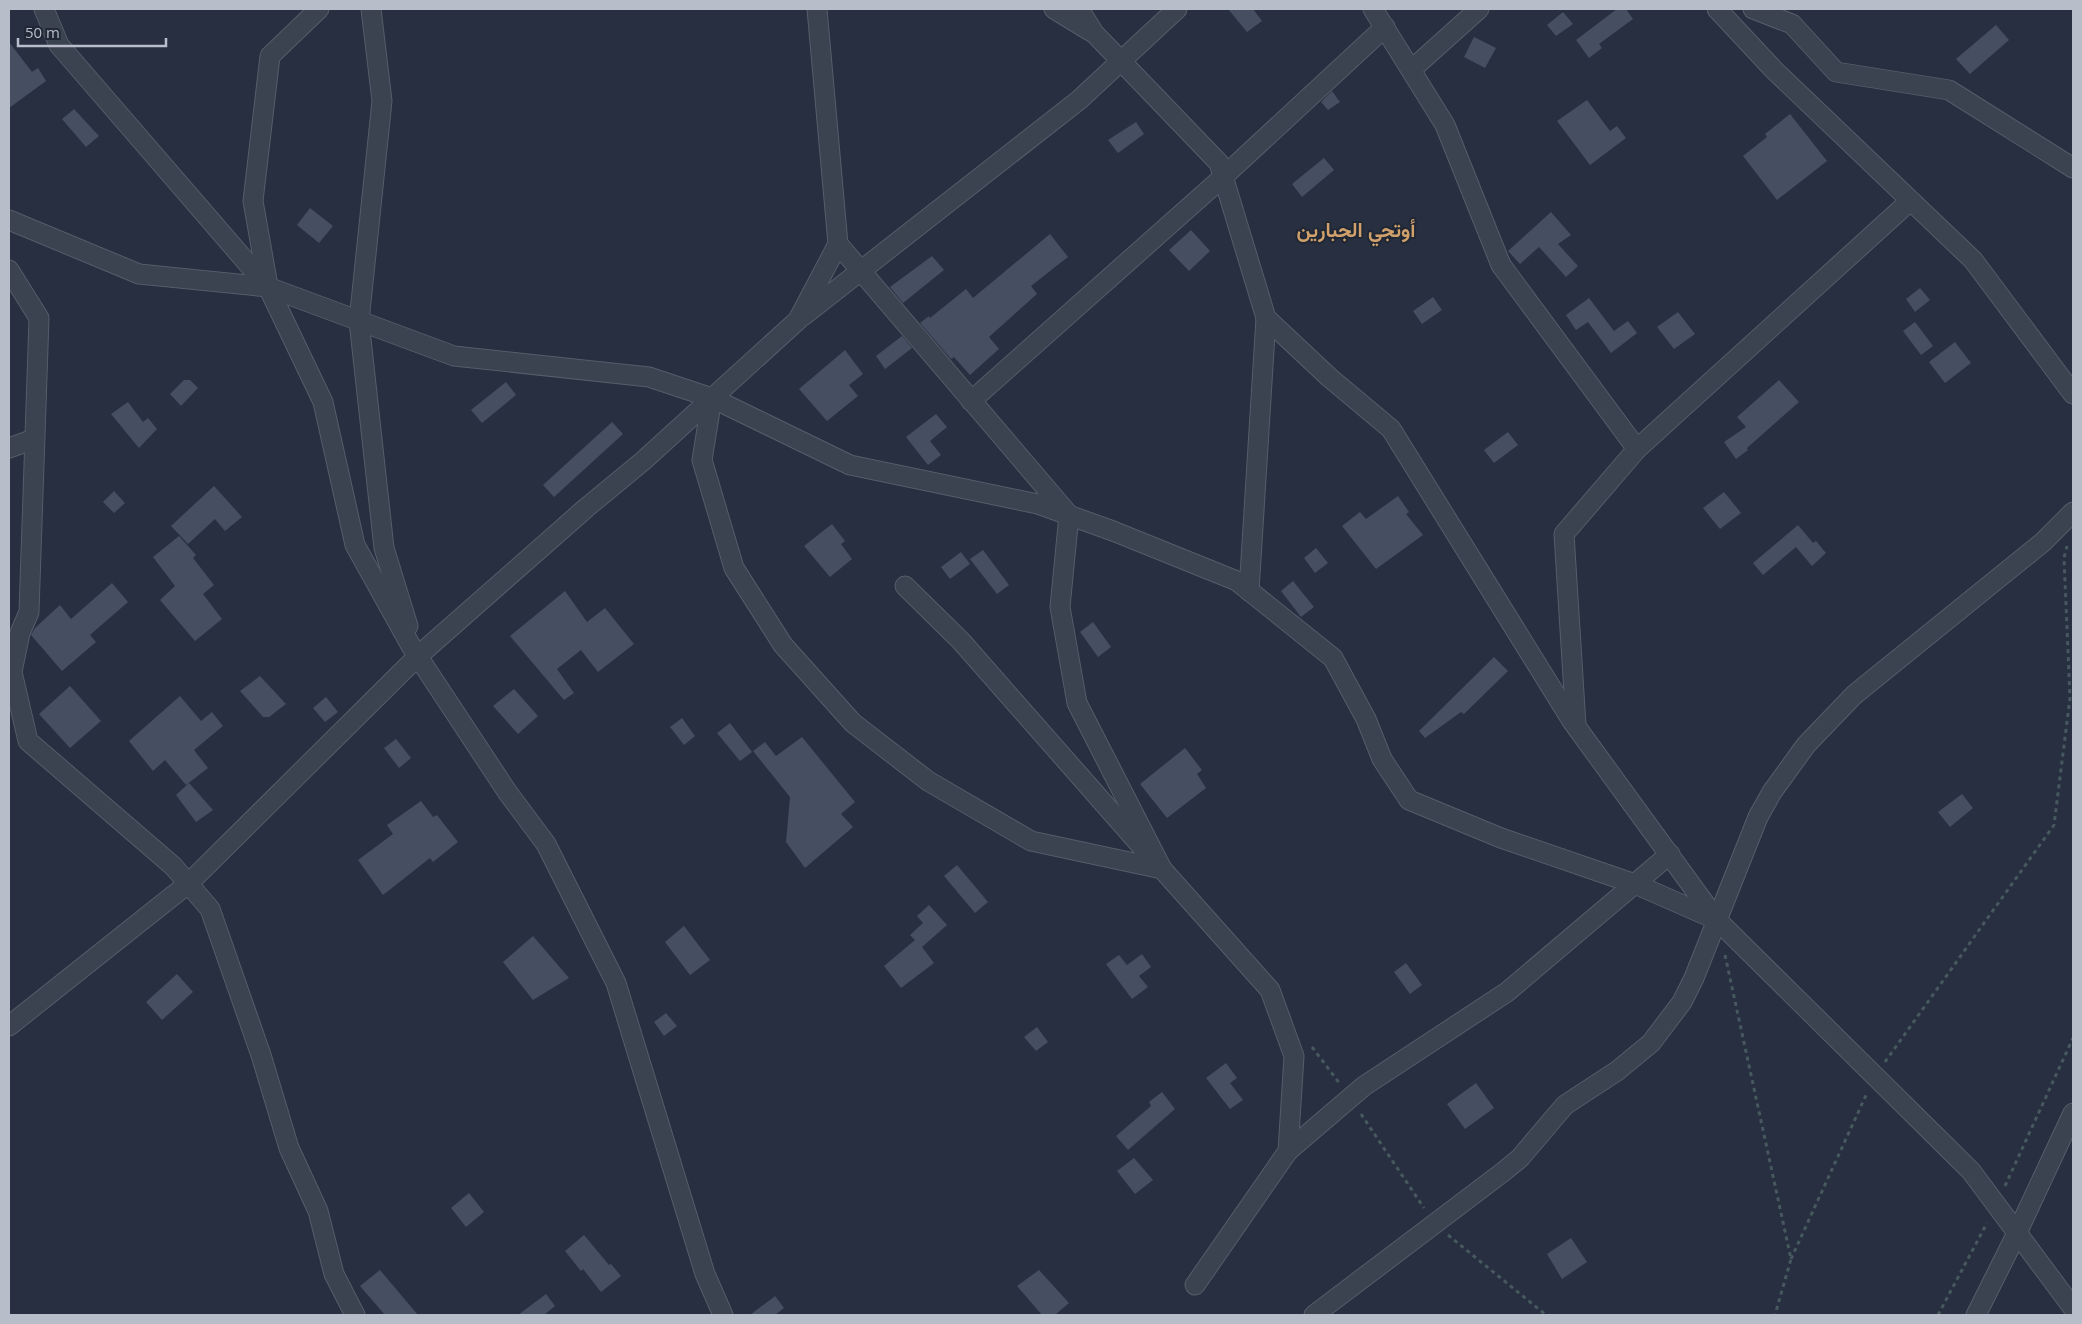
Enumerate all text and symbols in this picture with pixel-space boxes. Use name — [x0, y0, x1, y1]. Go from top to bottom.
scale bar — [18, 15, 165, 47]
text: 50 m — [25, 22, 60, 42]
district label: أوتجي الجبارين — [1296, 216, 1416, 247]

